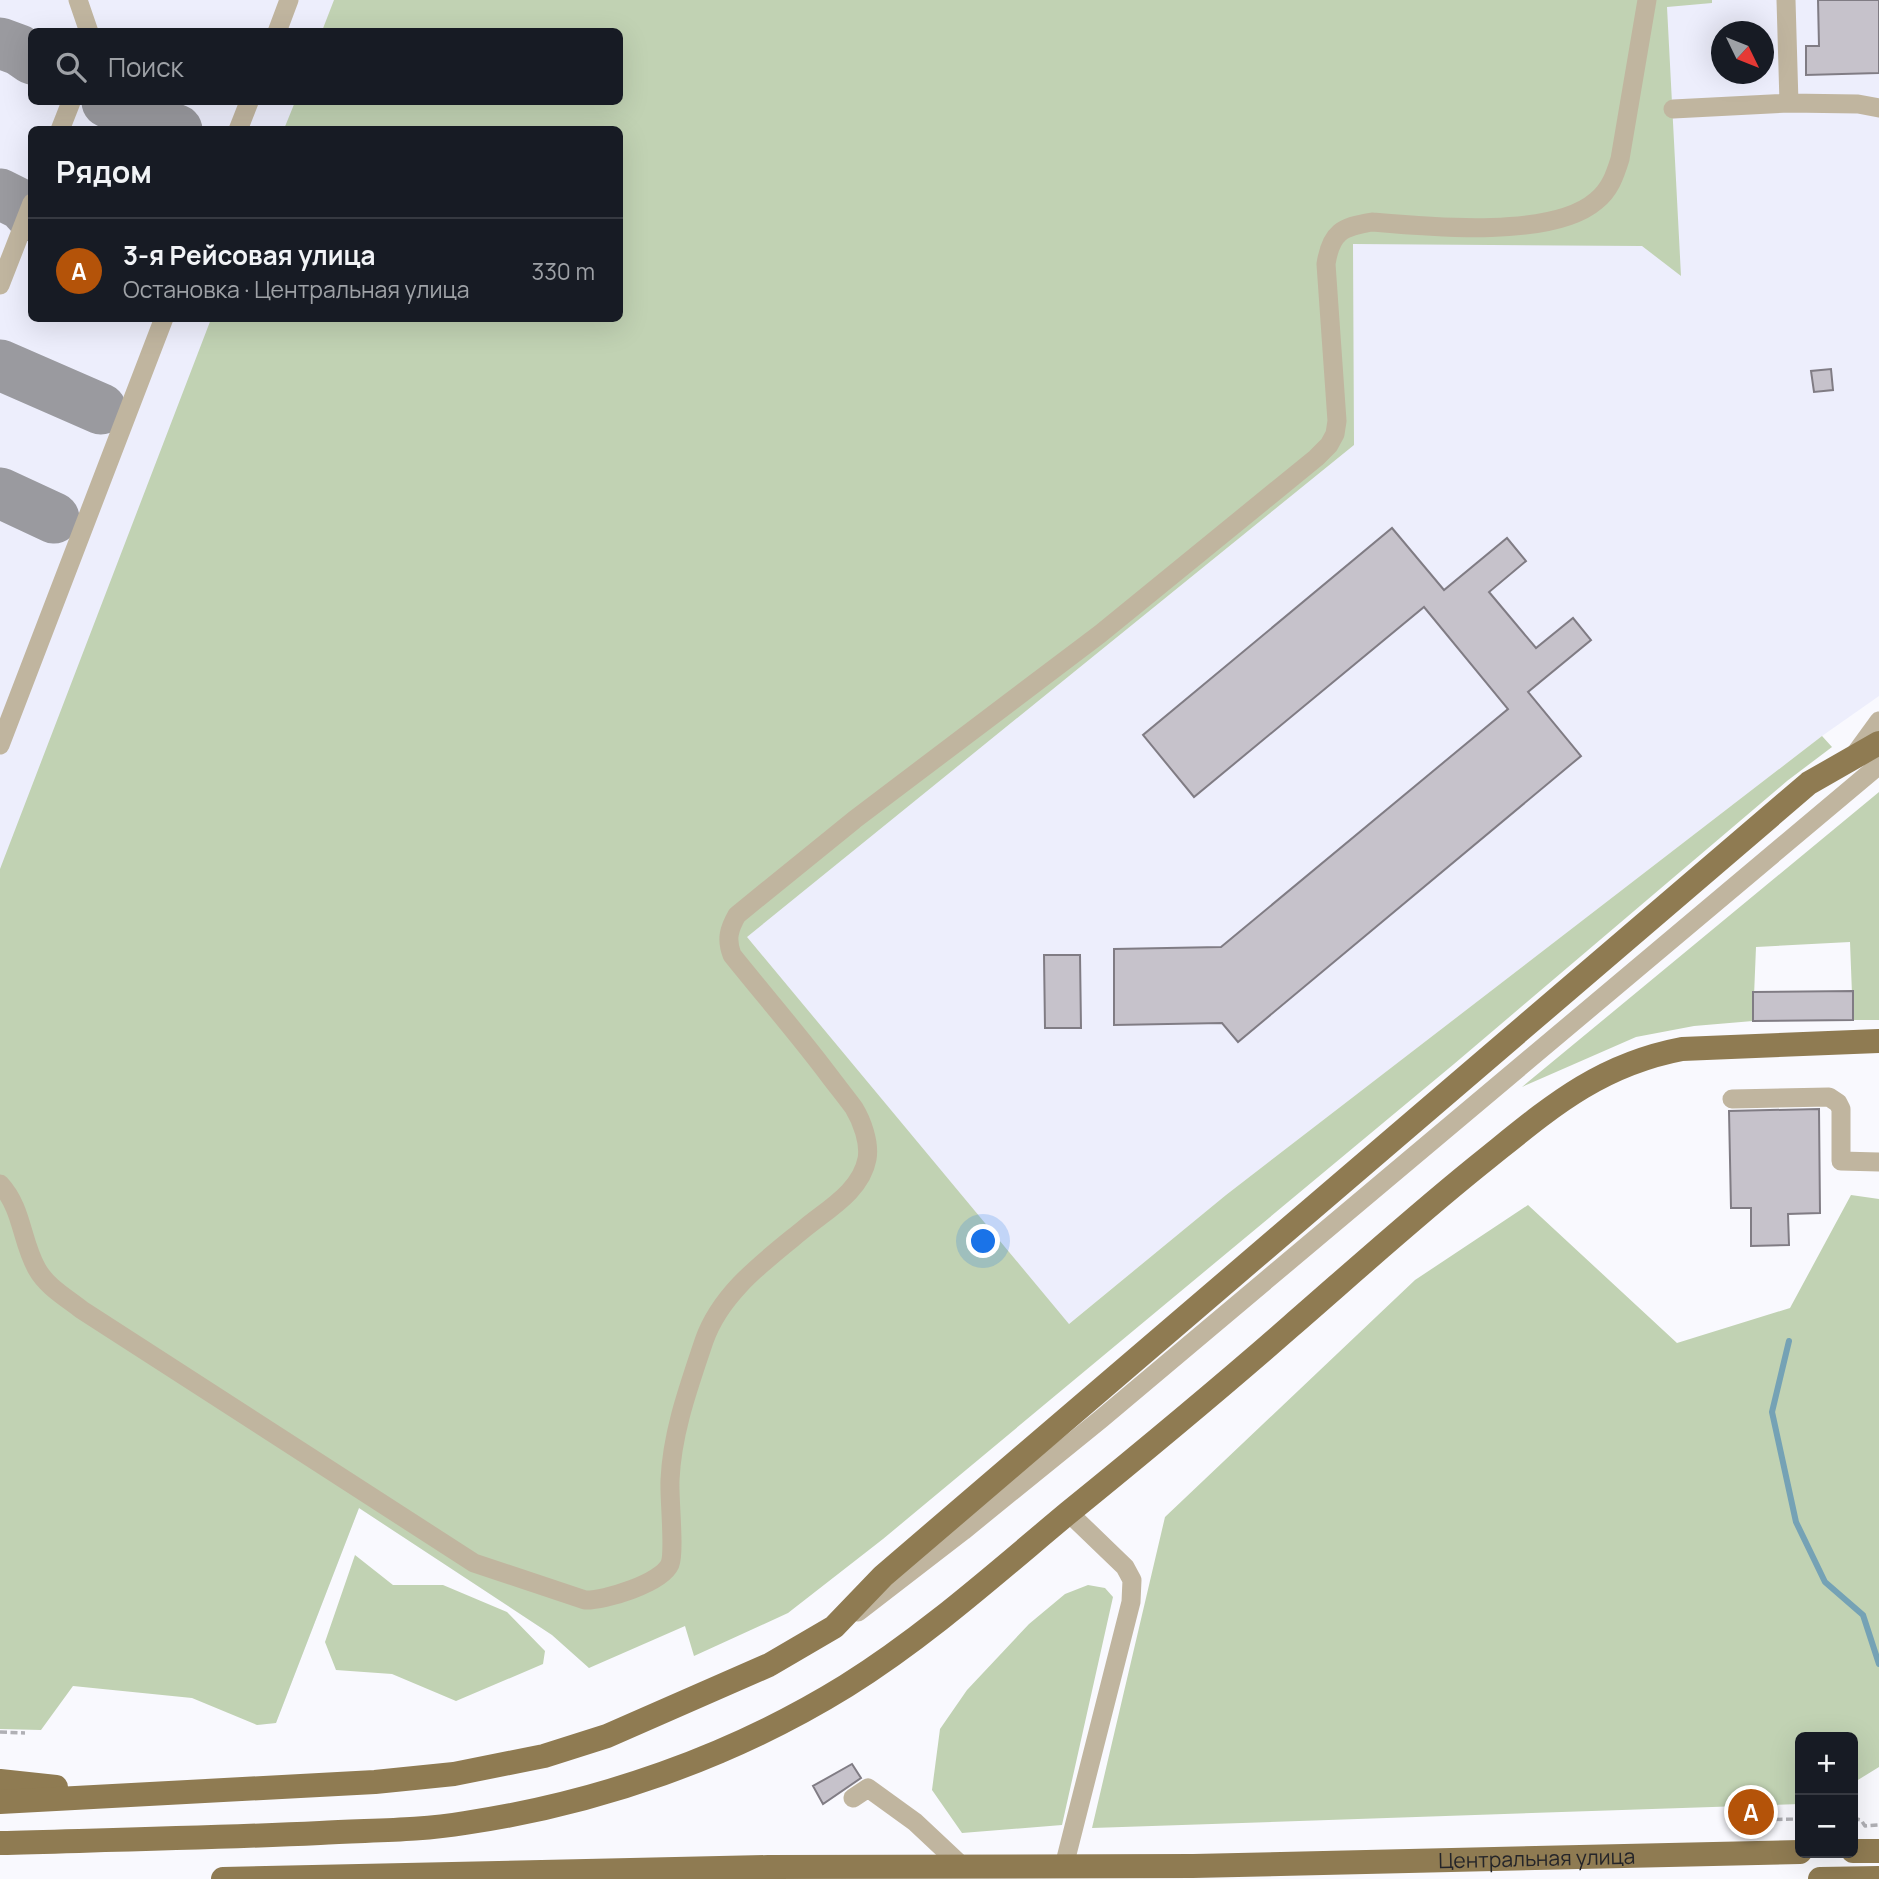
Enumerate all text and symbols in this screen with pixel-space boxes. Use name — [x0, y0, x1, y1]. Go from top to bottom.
north arrow — [1711, 21, 1774, 84]
search box — [28, 28, 623, 105]
icon: search — [52, 48, 90, 86]
text: Поиск — [108, 49, 183, 85]
text: Рядом — [56, 151, 152, 192]
text: 3-я Рейсовая улица — [123, 237, 376, 273]
text: A — [71, 255, 87, 287]
text: 330 m — [531, 255, 595, 287]
text: Остановка · Центральная улица — [123, 273, 470, 305]
your location — [966, 1224, 1000, 1258]
map controls — [1795, 1732, 1858, 1858]
button: + — [1795, 1732, 1858, 1795]
pin: A — [1728, 1786, 1774, 1838]
button: − — [1795, 1795, 1858, 1858]
street label: Центральная улица — [1438, 1842, 1635, 1874]

